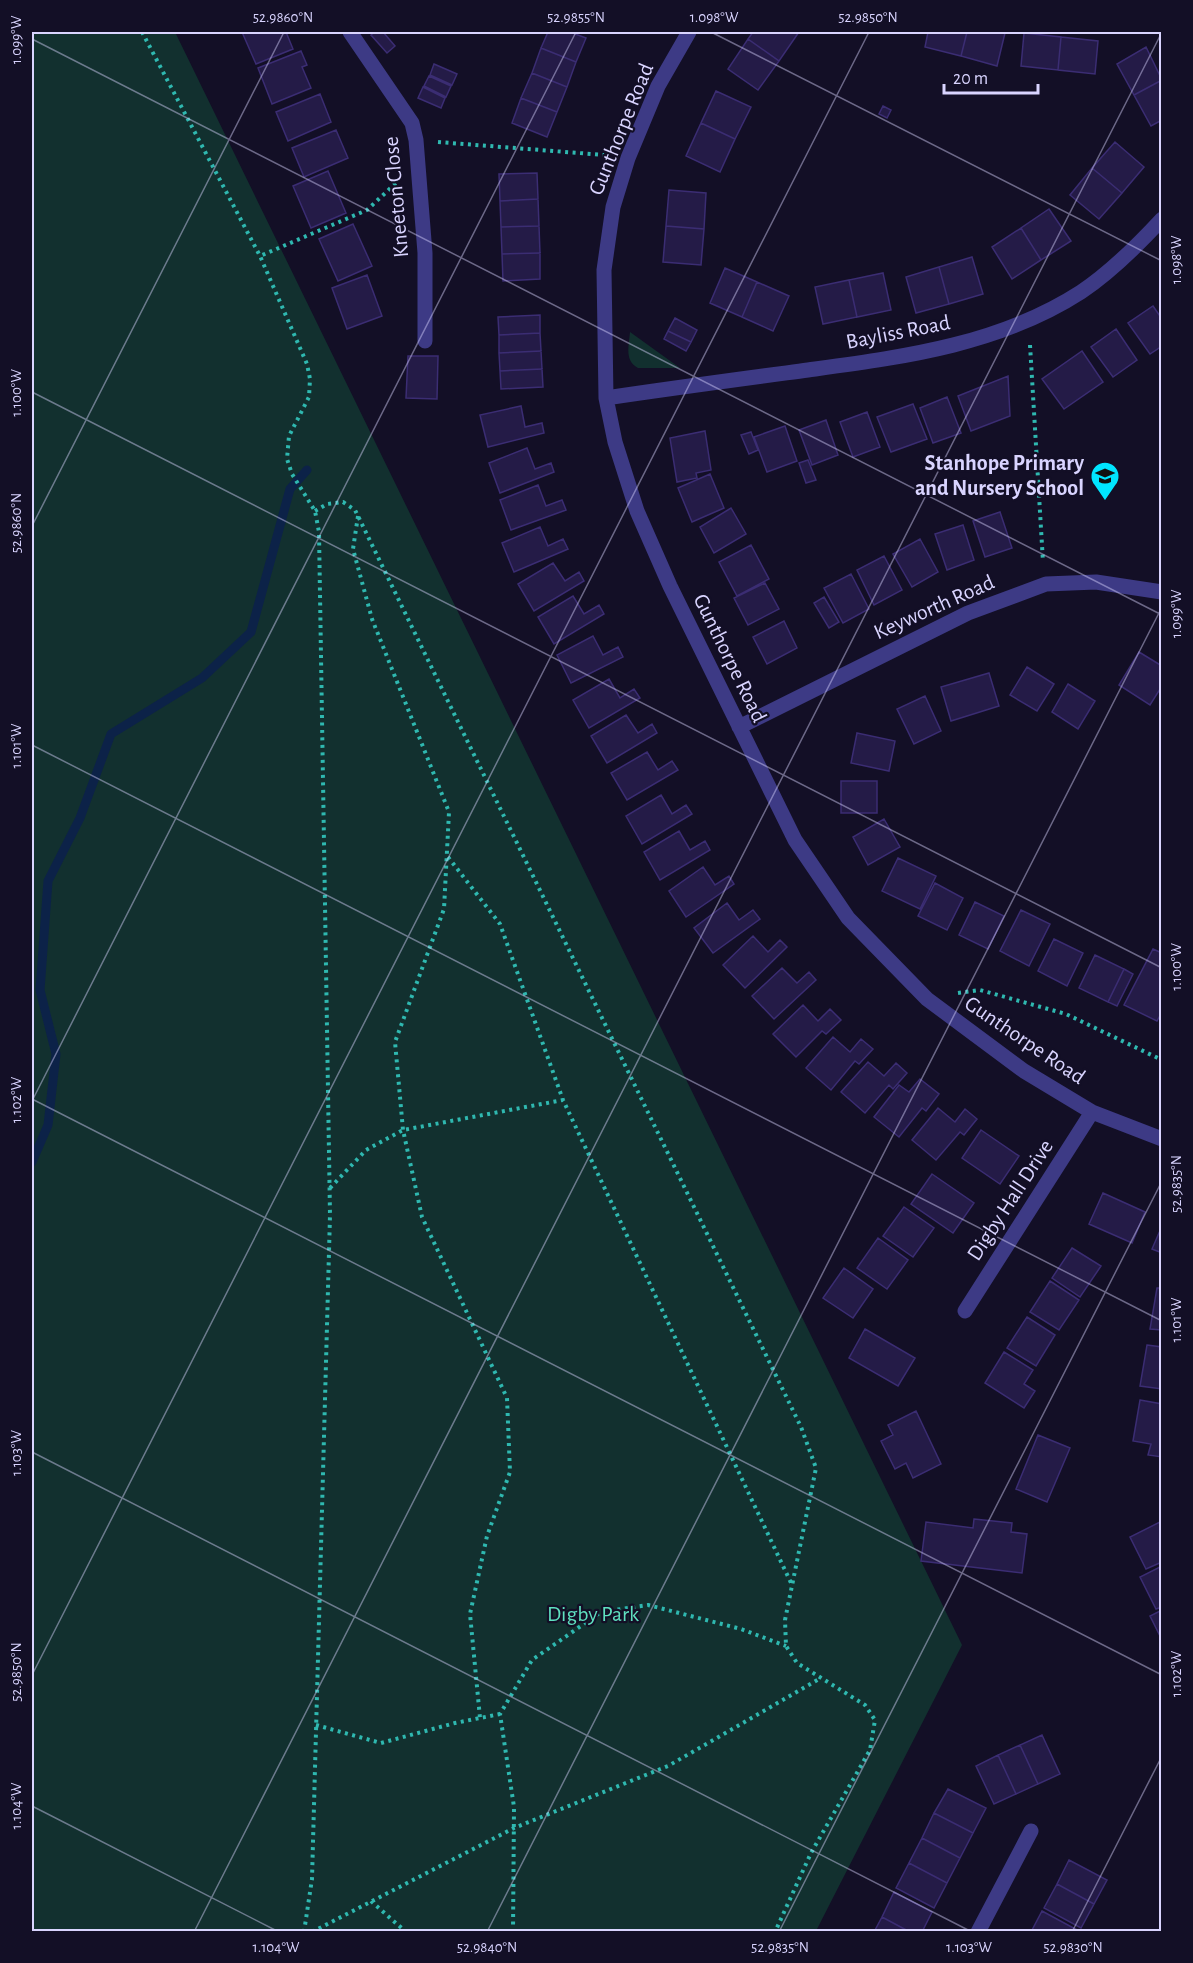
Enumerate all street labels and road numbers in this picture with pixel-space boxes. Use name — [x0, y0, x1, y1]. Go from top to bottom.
street label: Gunthorpe Road — [585, 60, 657, 198]
street label: Kneeton Close — [380, 135, 412, 259]
street label: Bayliss Road — [844, 311, 952, 353]
street label: Keyworth Road — [871, 571, 997, 643]
street label: Gunthorpe Road — [689, 590, 771, 726]
street label: Gunthorpe Road — [961, 992, 1089, 1088]
street label: Digby Hall Drive — [963, 1136, 1057, 1264]

